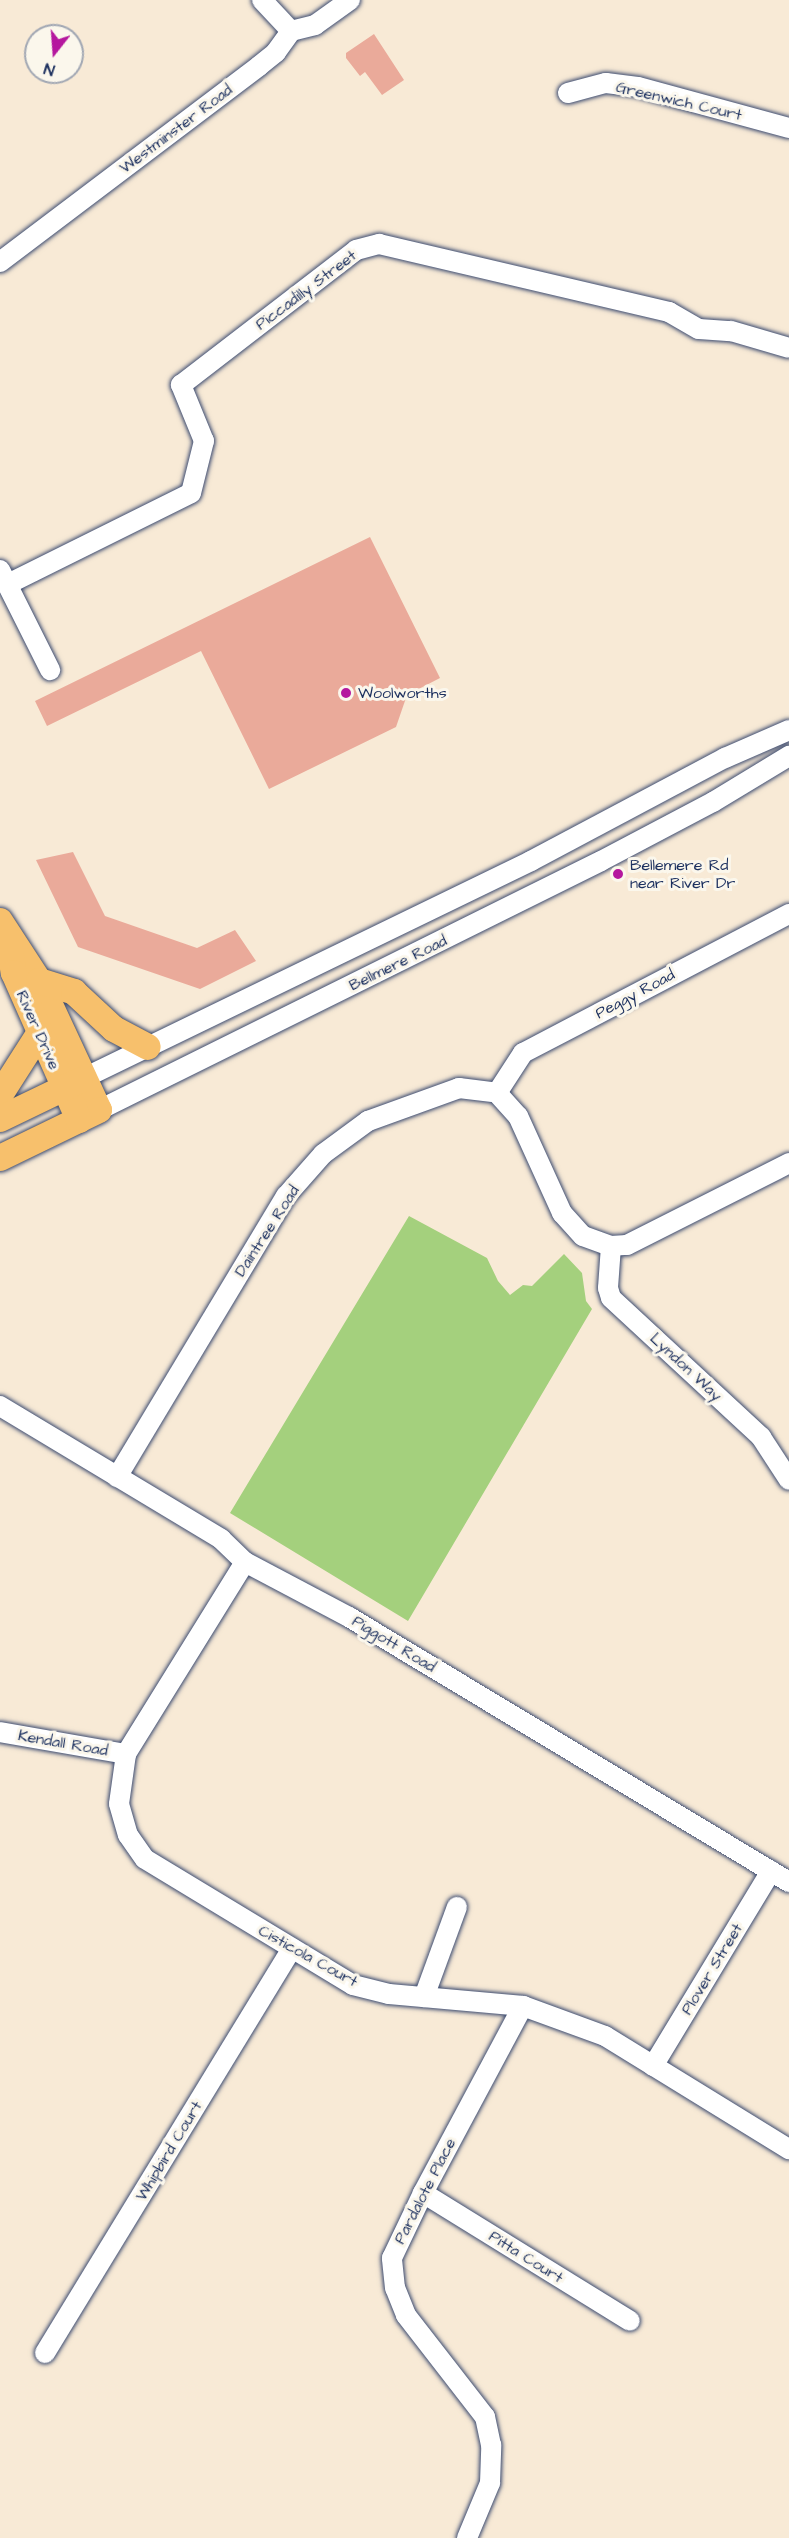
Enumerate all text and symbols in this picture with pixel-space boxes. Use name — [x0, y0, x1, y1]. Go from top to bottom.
north arrow — [24, 24, 84, 84]
text: N — [41, 57, 57, 81]
street label: Greenwich Court — [614, 77, 744, 125]
street label: Westminster Road — [116, 80, 236, 178]
street label: Piccadilly Street — [252, 246, 360, 334]
place label: Woolworths — [358, 683, 447, 703]
marker: Woolworths — [339, 686, 353, 700]
place label: Bellemere Rd near River Dr — [630, 855, 735, 893]
marker: Bellemere Rd near River Dr — [611, 867, 625, 881]
street label: Bellmere Road — [346, 931, 450, 995]
street label: Peggy Road — [592, 965, 678, 1023]
street label: River Drive — [12, 987, 64, 1073]
street label: Daintree Road — [230, 1182, 304, 1280]
street label: Lyndon Way — [646, 1329, 726, 1405]
street label: Piggott Road — [349, 1612, 439, 1676]
street label: Kendall Road — [17, 1726, 109, 1760]
street label: Plover Street — [677, 1920, 747, 2018]
street label: Cisticola Court — [255, 1921, 361, 1991]
street label: Whipbird Court — [132, 2098, 206, 2204]
street label: Pardalote Place — [390, 2135, 460, 2247]
street label: Pitta Court — [485, 2227, 567, 2287]

